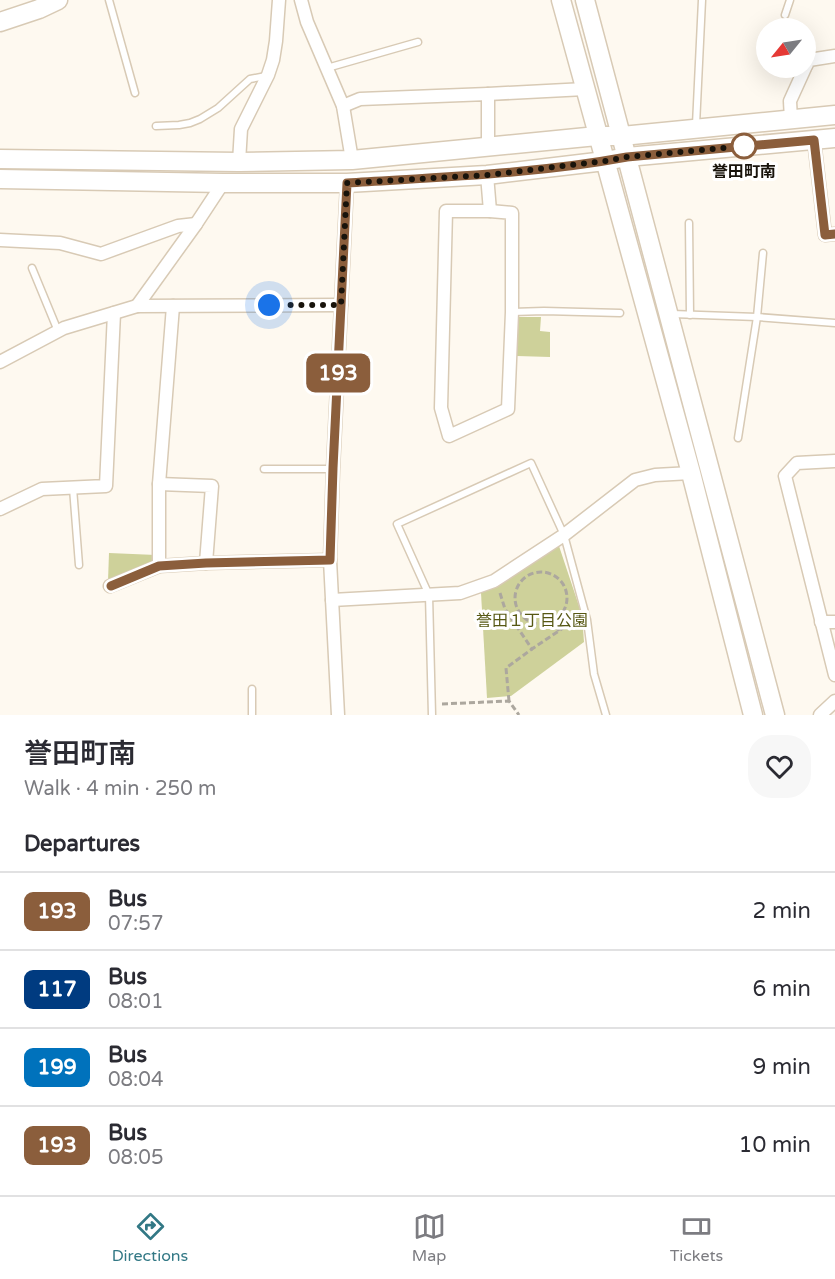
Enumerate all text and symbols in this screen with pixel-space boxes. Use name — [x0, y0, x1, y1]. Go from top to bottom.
north arrow — [756, 18, 816, 78]
map controls — [756, 18, 816, 78]
marker: 誉田町南 — [731, 133, 757, 159]
place label: 誉田町南 — [712, 162, 776, 182]
your location — [254, 290, 284, 320]
line badge: 193 — [304, 354, 372, 392]
text: 193 — [318, 361, 358, 386]
park label: 誉田１丁目公園 — [476, 611, 588, 631]
button: heart — [748, 735, 811, 798]
text: 誉田町南 — [24, 737, 136, 771]
text: Walk · 4 min · 250 m — [24, 777, 216, 801]
text: Departures — [24, 831, 140, 857]
text: Bus — [108, 886, 147, 912]
text: 2 min — [752, 898, 811, 924]
text: 193 — [37, 899, 77, 924]
text: 07:57 — [108, 912, 163, 936]
text: Bus — [108, 964, 147, 990]
text: 6 min — [752, 976, 811, 1002]
text: 117 — [37, 977, 77, 1002]
text: 08:01 — [108, 990, 163, 1014]
text: Bus — [108, 1042, 147, 1068]
text: 9 min — [752, 1054, 811, 1080]
text: 199 — [37, 1055, 77, 1080]
text: 08:04 — [108, 1068, 163, 1092]
text: Bus — [108, 1120, 147, 1146]
text: 10 min — [739, 1132, 811, 1158]
text: 193 — [37, 1133, 77, 1158]
text: 08:05 — [108, 1146, 163, 1170]
tab: Directions — [112, 1210, 188, 1266]
tab: Map — [412, 1210, 446, 1266]
tab: Tickets — [670, 1210, 723, 1266]

